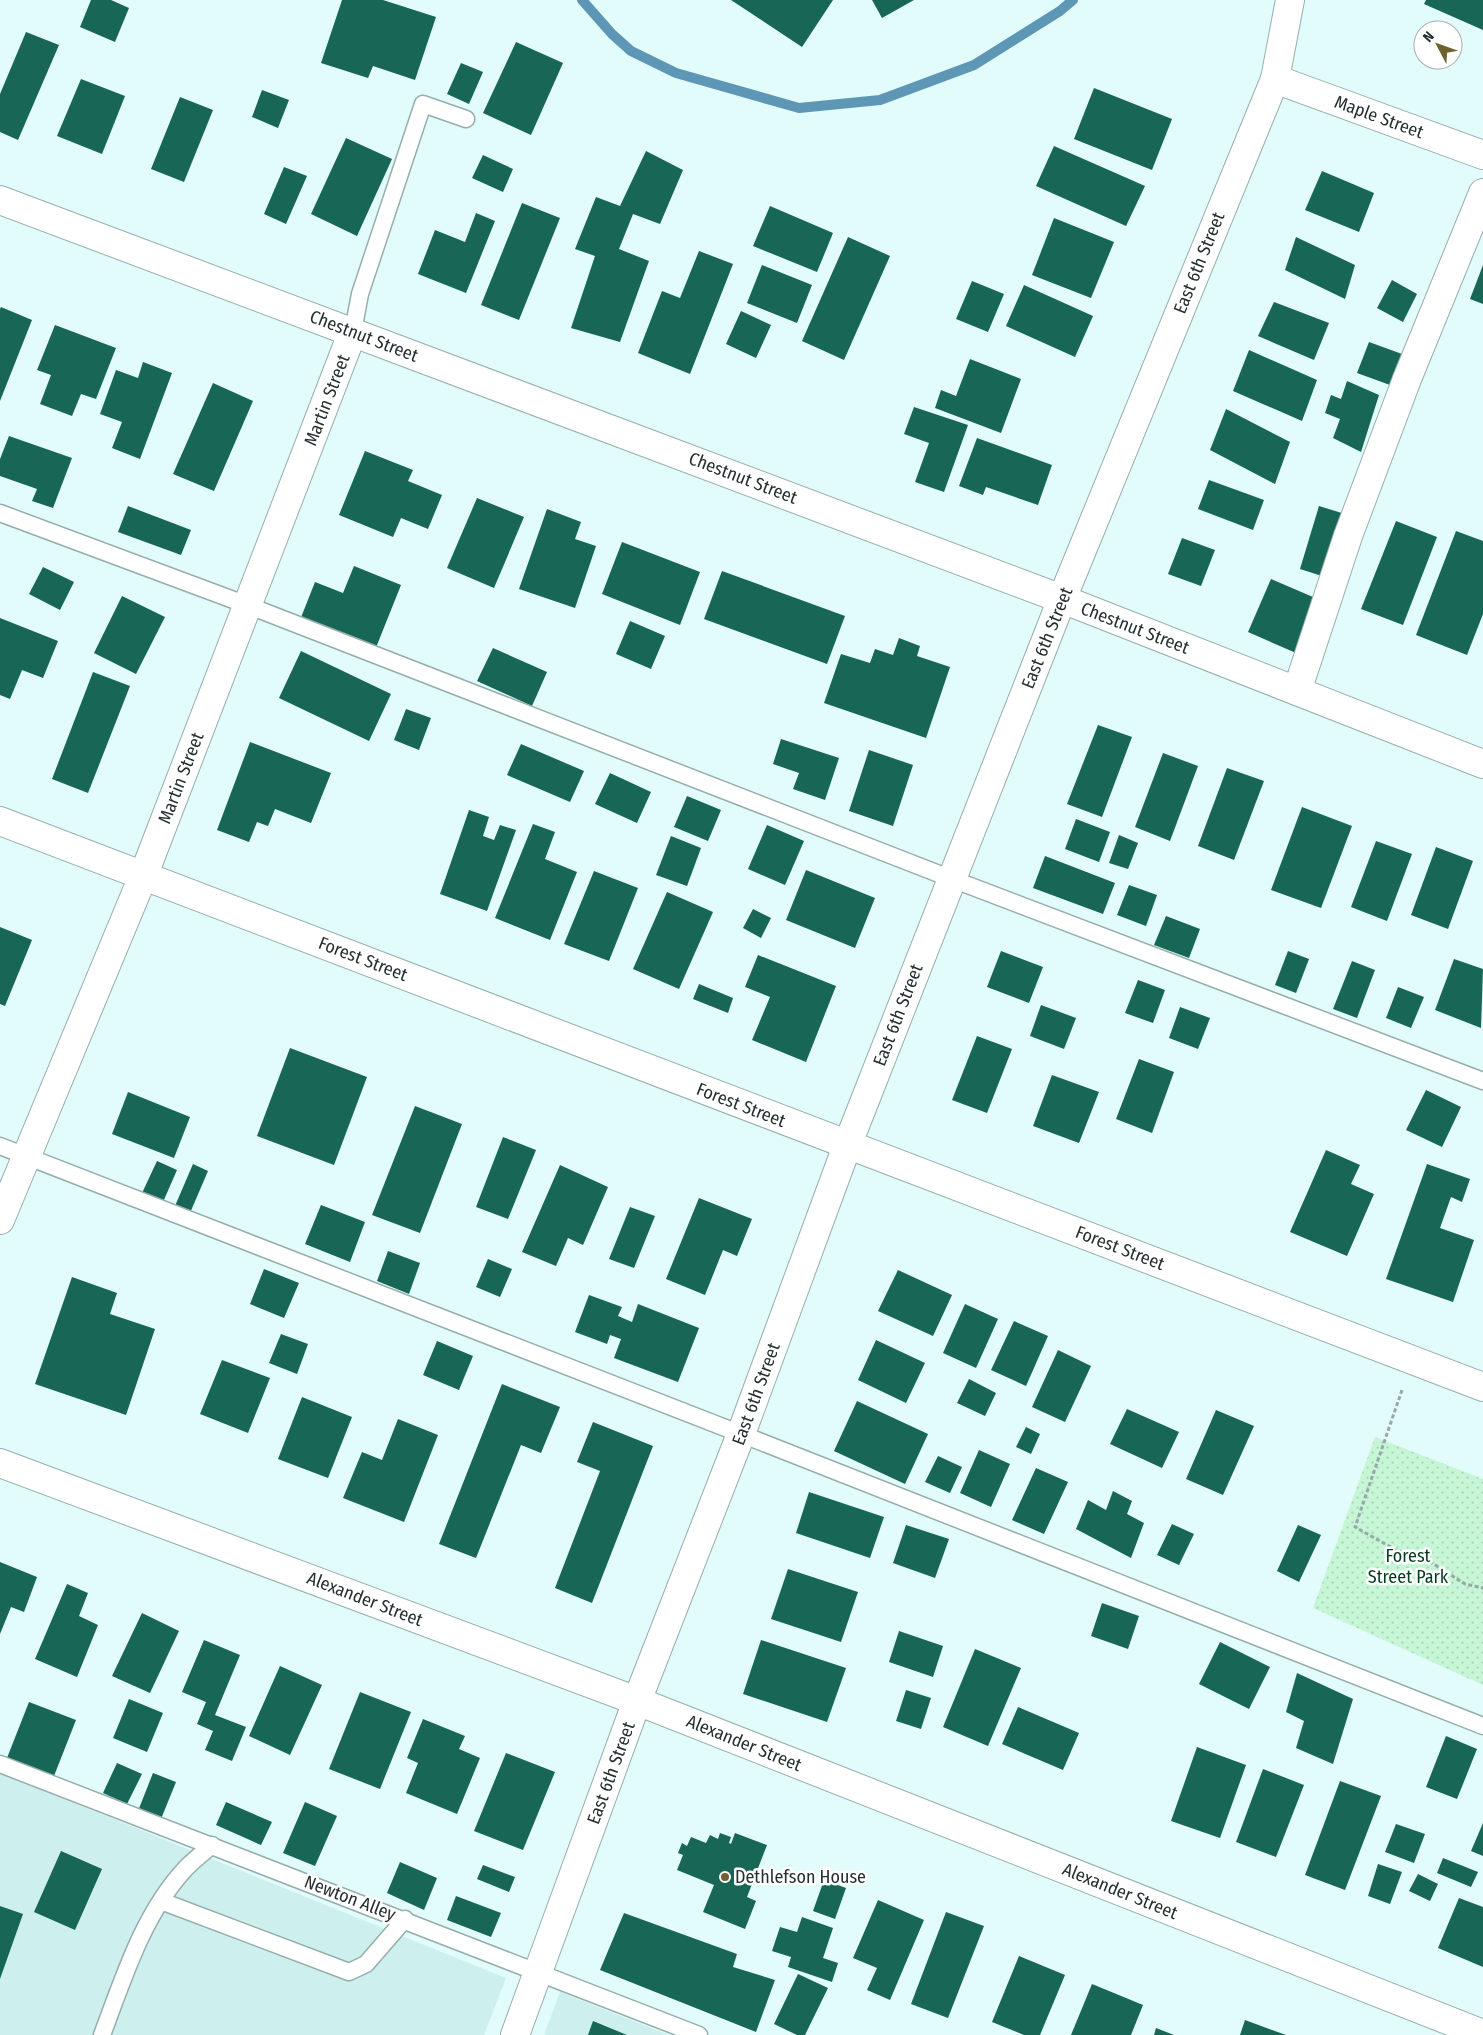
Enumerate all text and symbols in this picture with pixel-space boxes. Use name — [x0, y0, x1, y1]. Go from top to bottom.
north arrow — [1413, 20, 1463, 70]
text: N — [1419, 28, 1438, 46]
street label: Maple Street — [1331, 91, 1427, 143]
street label: East 6th Street — [1169, 209, 1229, 317]
street label: Chestnut Street — [307, 305, 421, 367]
street label: Martin Street — [299, 351, 355, 449]
street label: Chestnut Street — [686, 447, 800, 509]
street label: East 6th Street — [1017, 584, 1077, 692]
street label: Chestnut Street — [1078, 597, 1192, 659]
street label: Martin Street — [153, 729, 209, 827]
street label: Forest Street — [315, 932, 411, 986]
street label: East 6th Street — [868, 961, 928, 1069]
street label: Forest Street — [693, 1078, 789, 1132]
street label: Forest Street — [1072, 1221, 1168, 1275]
street label: East 6th Street — [727, 1340, 785, 1448]
park label: Forest Street Park — [1368, 1545, 1449, 1588]
street label: Alexander Street — [304, 1567, 426, 1631]
street label: Alexander Street — [683, 1710, 805, 1776]
street label: East 6th Street — [582, 1719, 640, 1827]
street label: Alexander Street — [1059, 1858, 1181, 1924]
place label: Dethlefson House — [735, 1866, 866, 1888]
street label: Newton Alley — [301, 1871, 399, 1925]
marker: Dethlefson House — [719, 1871, 731, 1883]

